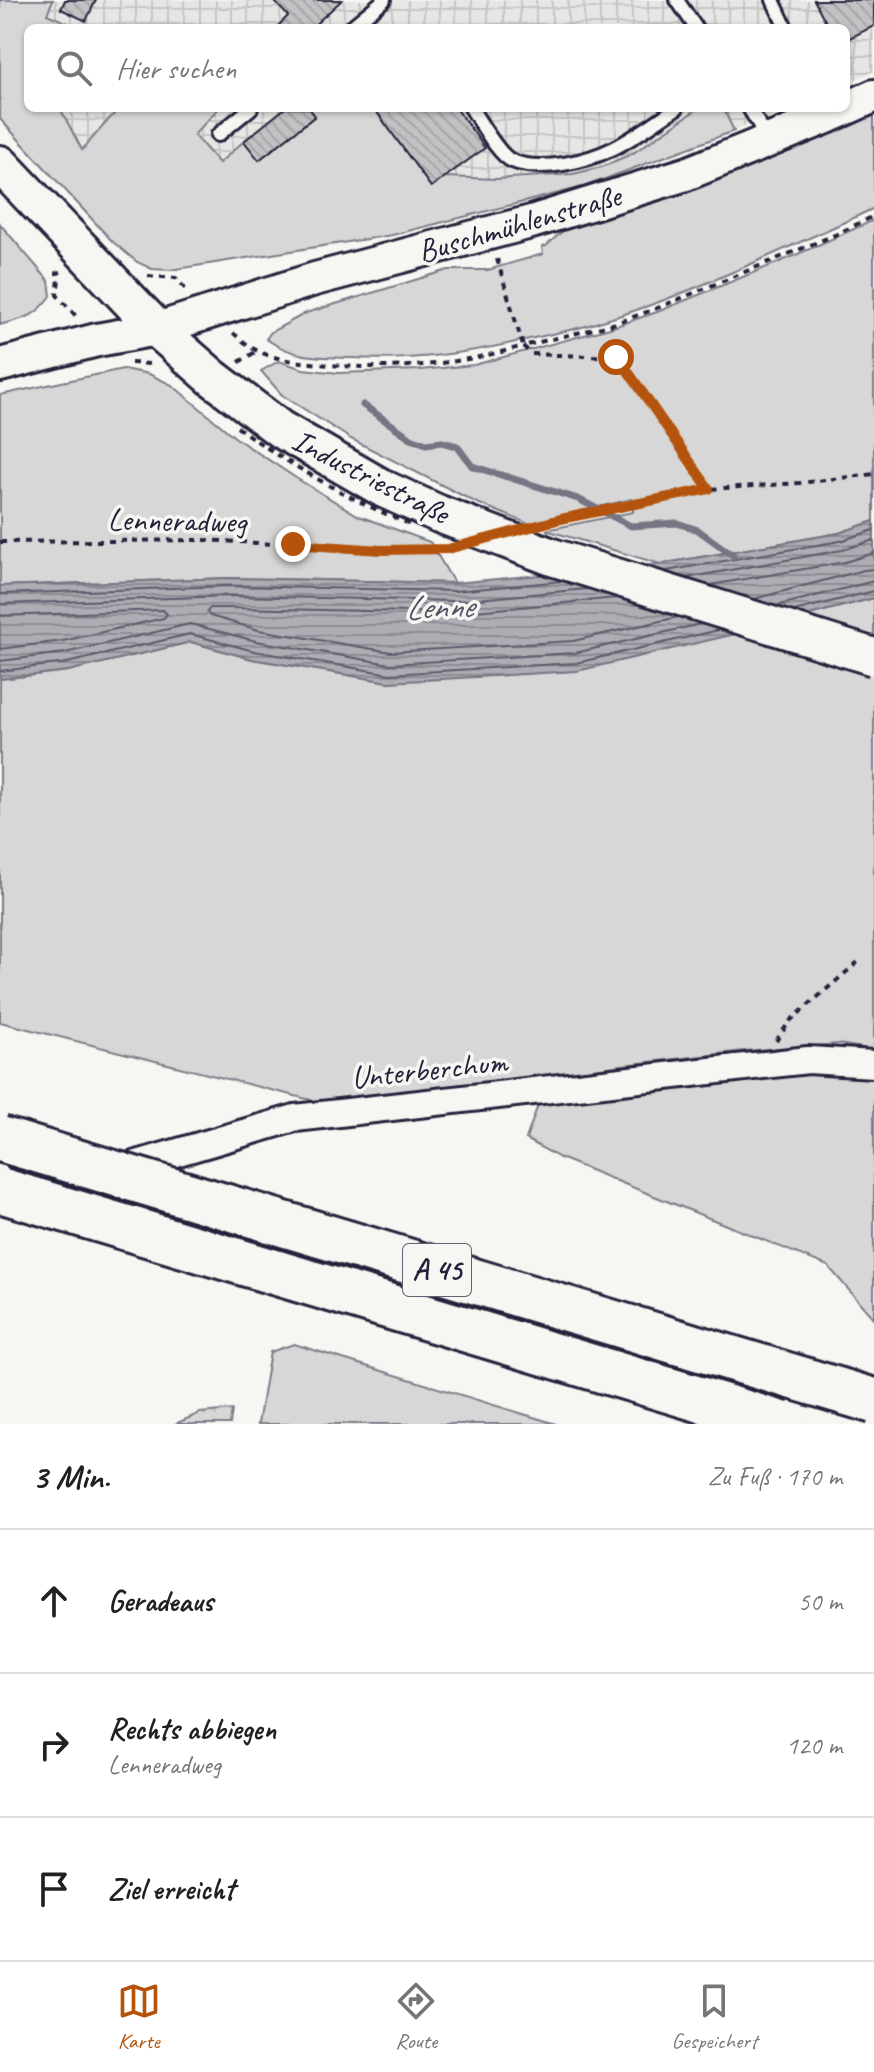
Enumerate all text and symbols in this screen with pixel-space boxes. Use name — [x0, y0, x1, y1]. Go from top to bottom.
search box — [24, 24, 850, 112]
icon: search — [52, 46, 96, 90]
text: Hier suchen — [116, 49, 236, 87]
street label: Buschmühlenstraße — [413, 174, 628, 272]
route start — [598, 339, 634, 375]
street label: Industriestraße — [285, 419, 459, 535]
street label: Lenneradweg — [107, 499, 248, 542]
route end — [275, 526, 311, 562]
water label: Lenne — [405, 584, 478, 629]
street label: Unterberchum — [349, 1041, 511, 1098]
road number: A 45 — [403, 1244, 471, 1296]
text: 3 Min. — [32, 1455, 110, 1498]
text: Zu Fuß · 170 m — [708, 1460, 842, 1493]
icon: ahead — [32, 1579, 76, 1623]
text: Geradeaus — [108, 1582, 213, 1620]
text: 50 m — [798, 1585, 842, 1618]
text: Rechts abbiegen — [108, 1710, 276, 1748]
icon: right — [32, 1723, 76, 1767]
text: 120 m — [786, 1729, 842, 1762]
text: Lenneradweg — [108, 1748, 221, 1781]
icon: arrive — [32, 1867, 76, 1911]
text: Ziel erreicht — [108, 1870, 234, 1908]
tab: Karte — [117, 1979, 161, 2055]
tab: Route — [394, 1979, 438, 2055]
tab: Gespeichert — [672, 1979, 757, 2055]

